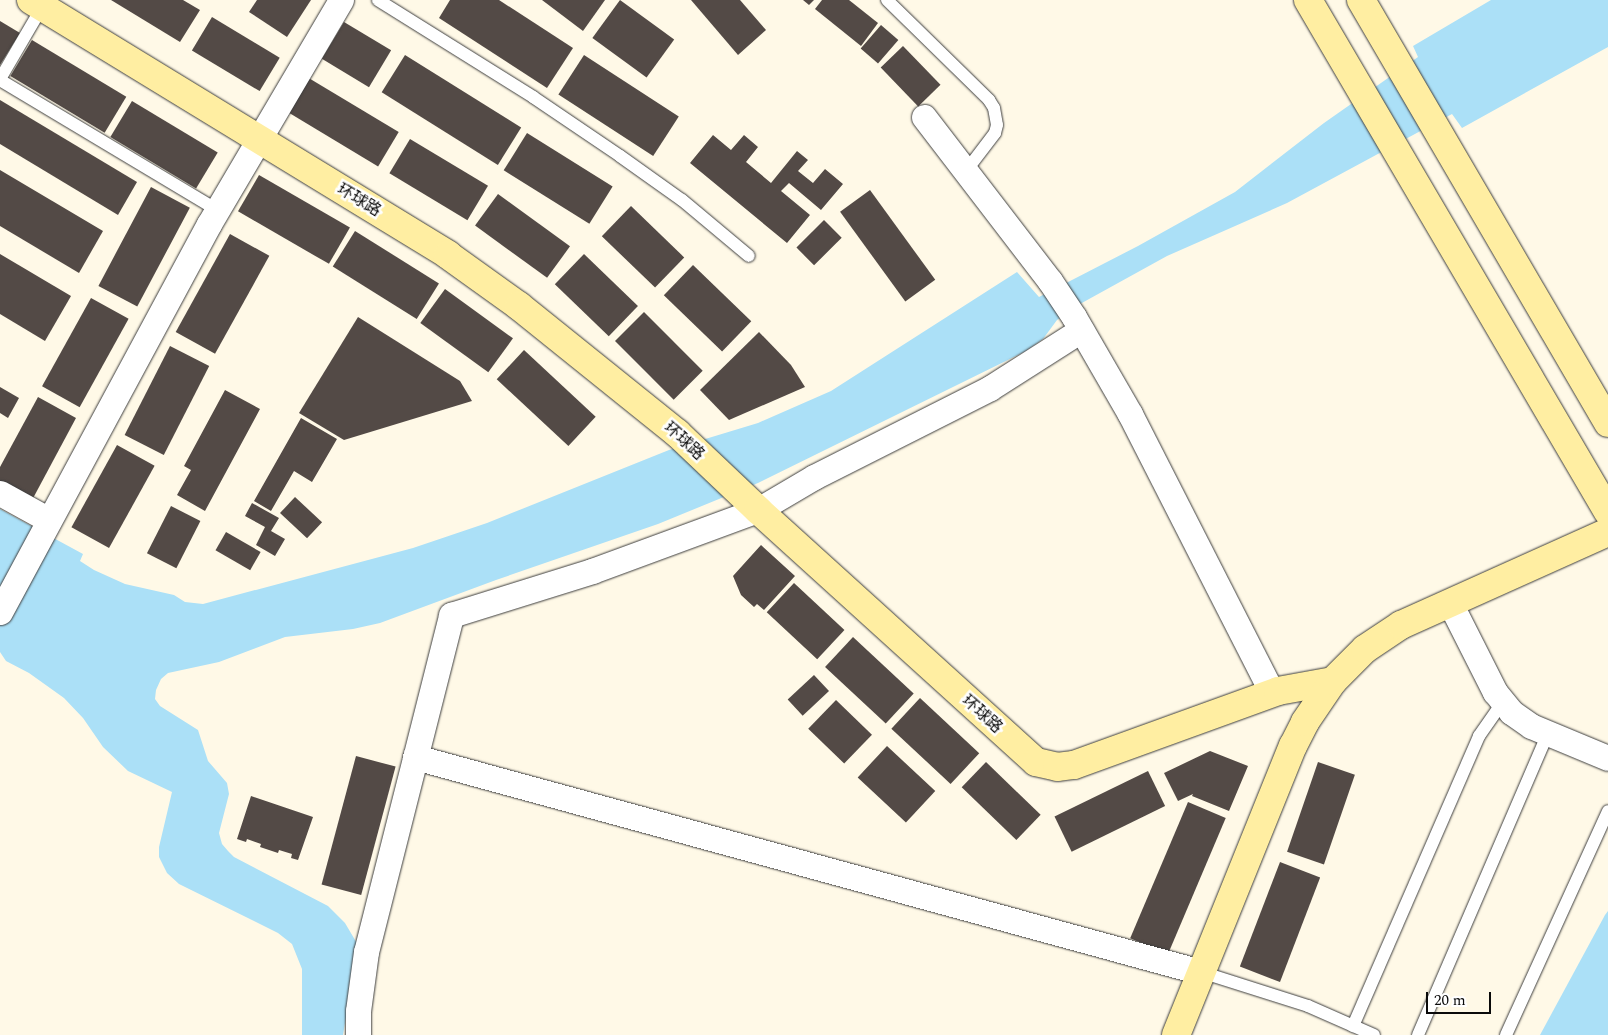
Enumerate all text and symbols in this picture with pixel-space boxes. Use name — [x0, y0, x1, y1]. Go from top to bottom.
street label: 环球路 — [333, 179, 385, 221]
street label: 环球路 — [660, 418, 708, 464]
street label: 环球路 — [958, 691, 1006, 737]
scale bar — [1428, 982, 1493, 1014]
text: 20 m — [1434, 989, 1466, 1012]

